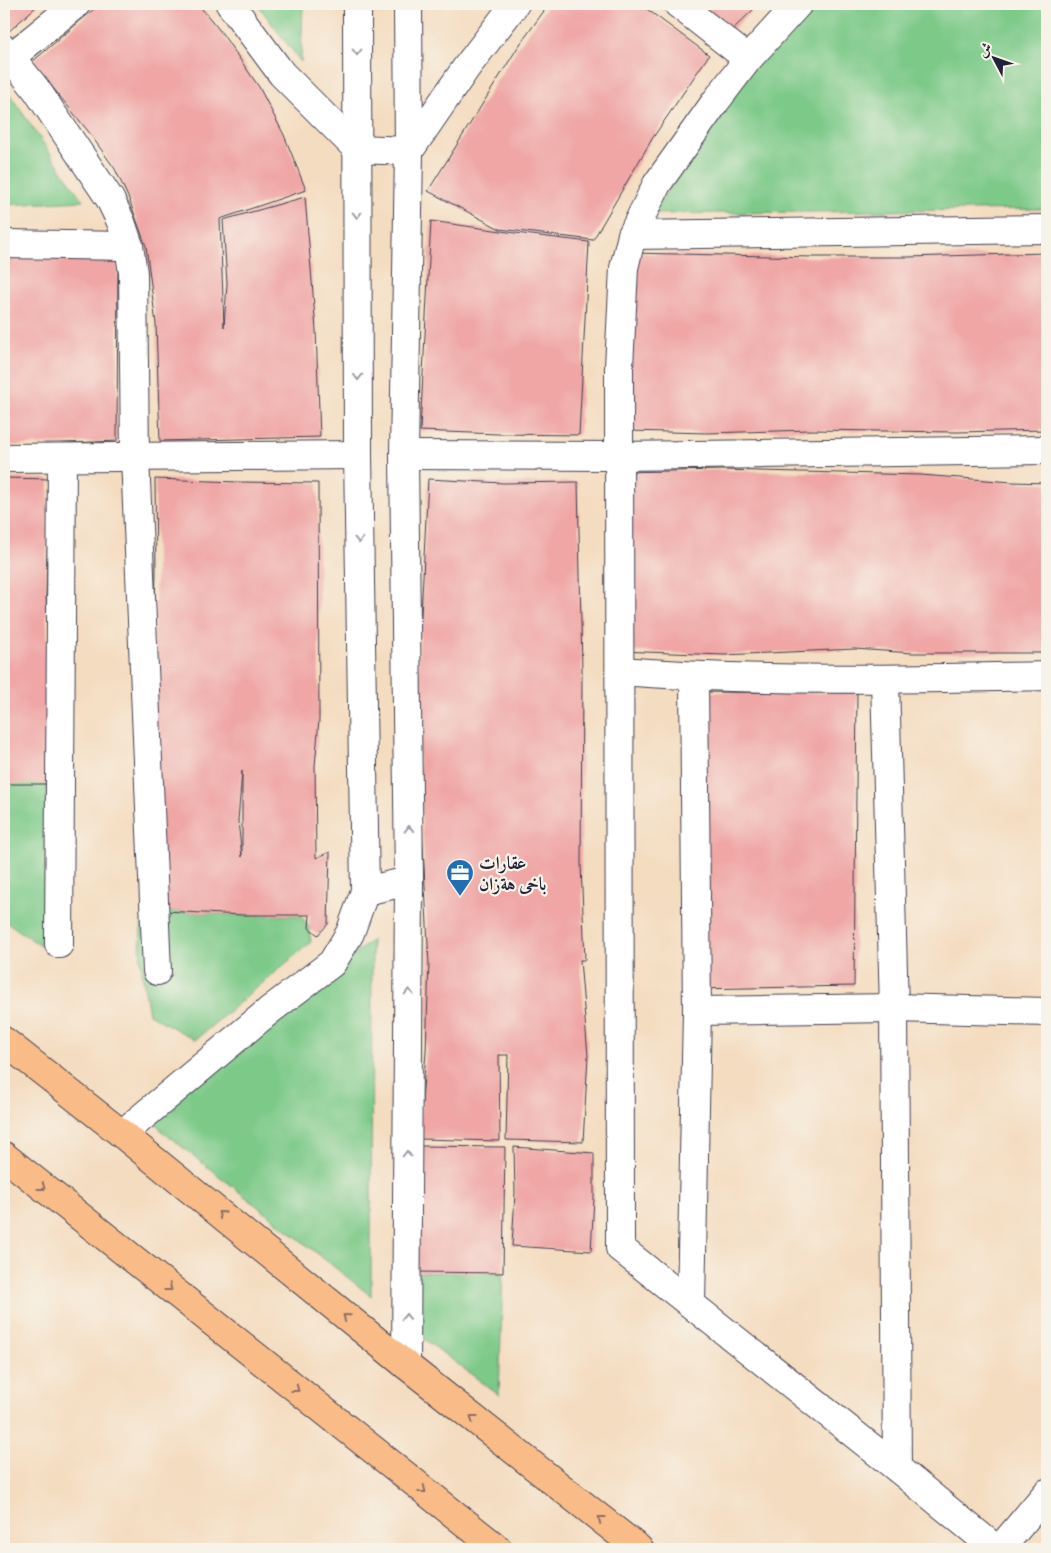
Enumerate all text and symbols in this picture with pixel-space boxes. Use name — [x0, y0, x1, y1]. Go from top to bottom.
north arrow — [968, 32, 1018, 82]
text: ش — [974, 39, 996, 61]
one-way arrow — [352, 49, 362, 57]
one-way arrow — [352, 212, 362, 219]
one-way arrow — [353, 374, 363, 382]
one-way arrow — [354, 536, 365, 544]
one-way arrow — [404, 825, 414, 832]
place label: عقارات باخی هةزان — [479, 852, 546, 895]
office icon: عقارات باخی هةزان — [445, 858, 475, 897]
one-way arrow — [403, 987, 414, 995]
one-way arrow — [402, 1150, 412, 1158]
one-way arrow — [36, 1181, 45, 1189]
one-way arrow — [217, 1211, 226, 1220]
one-way arrow — [163, 1282, 172, 1290]
one-way arrow — [401, 1312, 411, 1320]
one-way arrow — [343, 1313, 352, 1322]
one-way arrow — [290, 1383, 300, 1392]
one-way arrow — [470, 1416, 479, 1424]
one-way arrow — [418, 1485, 427, 1494]
one-way arrow — [597, 1516, 607, 1525]

